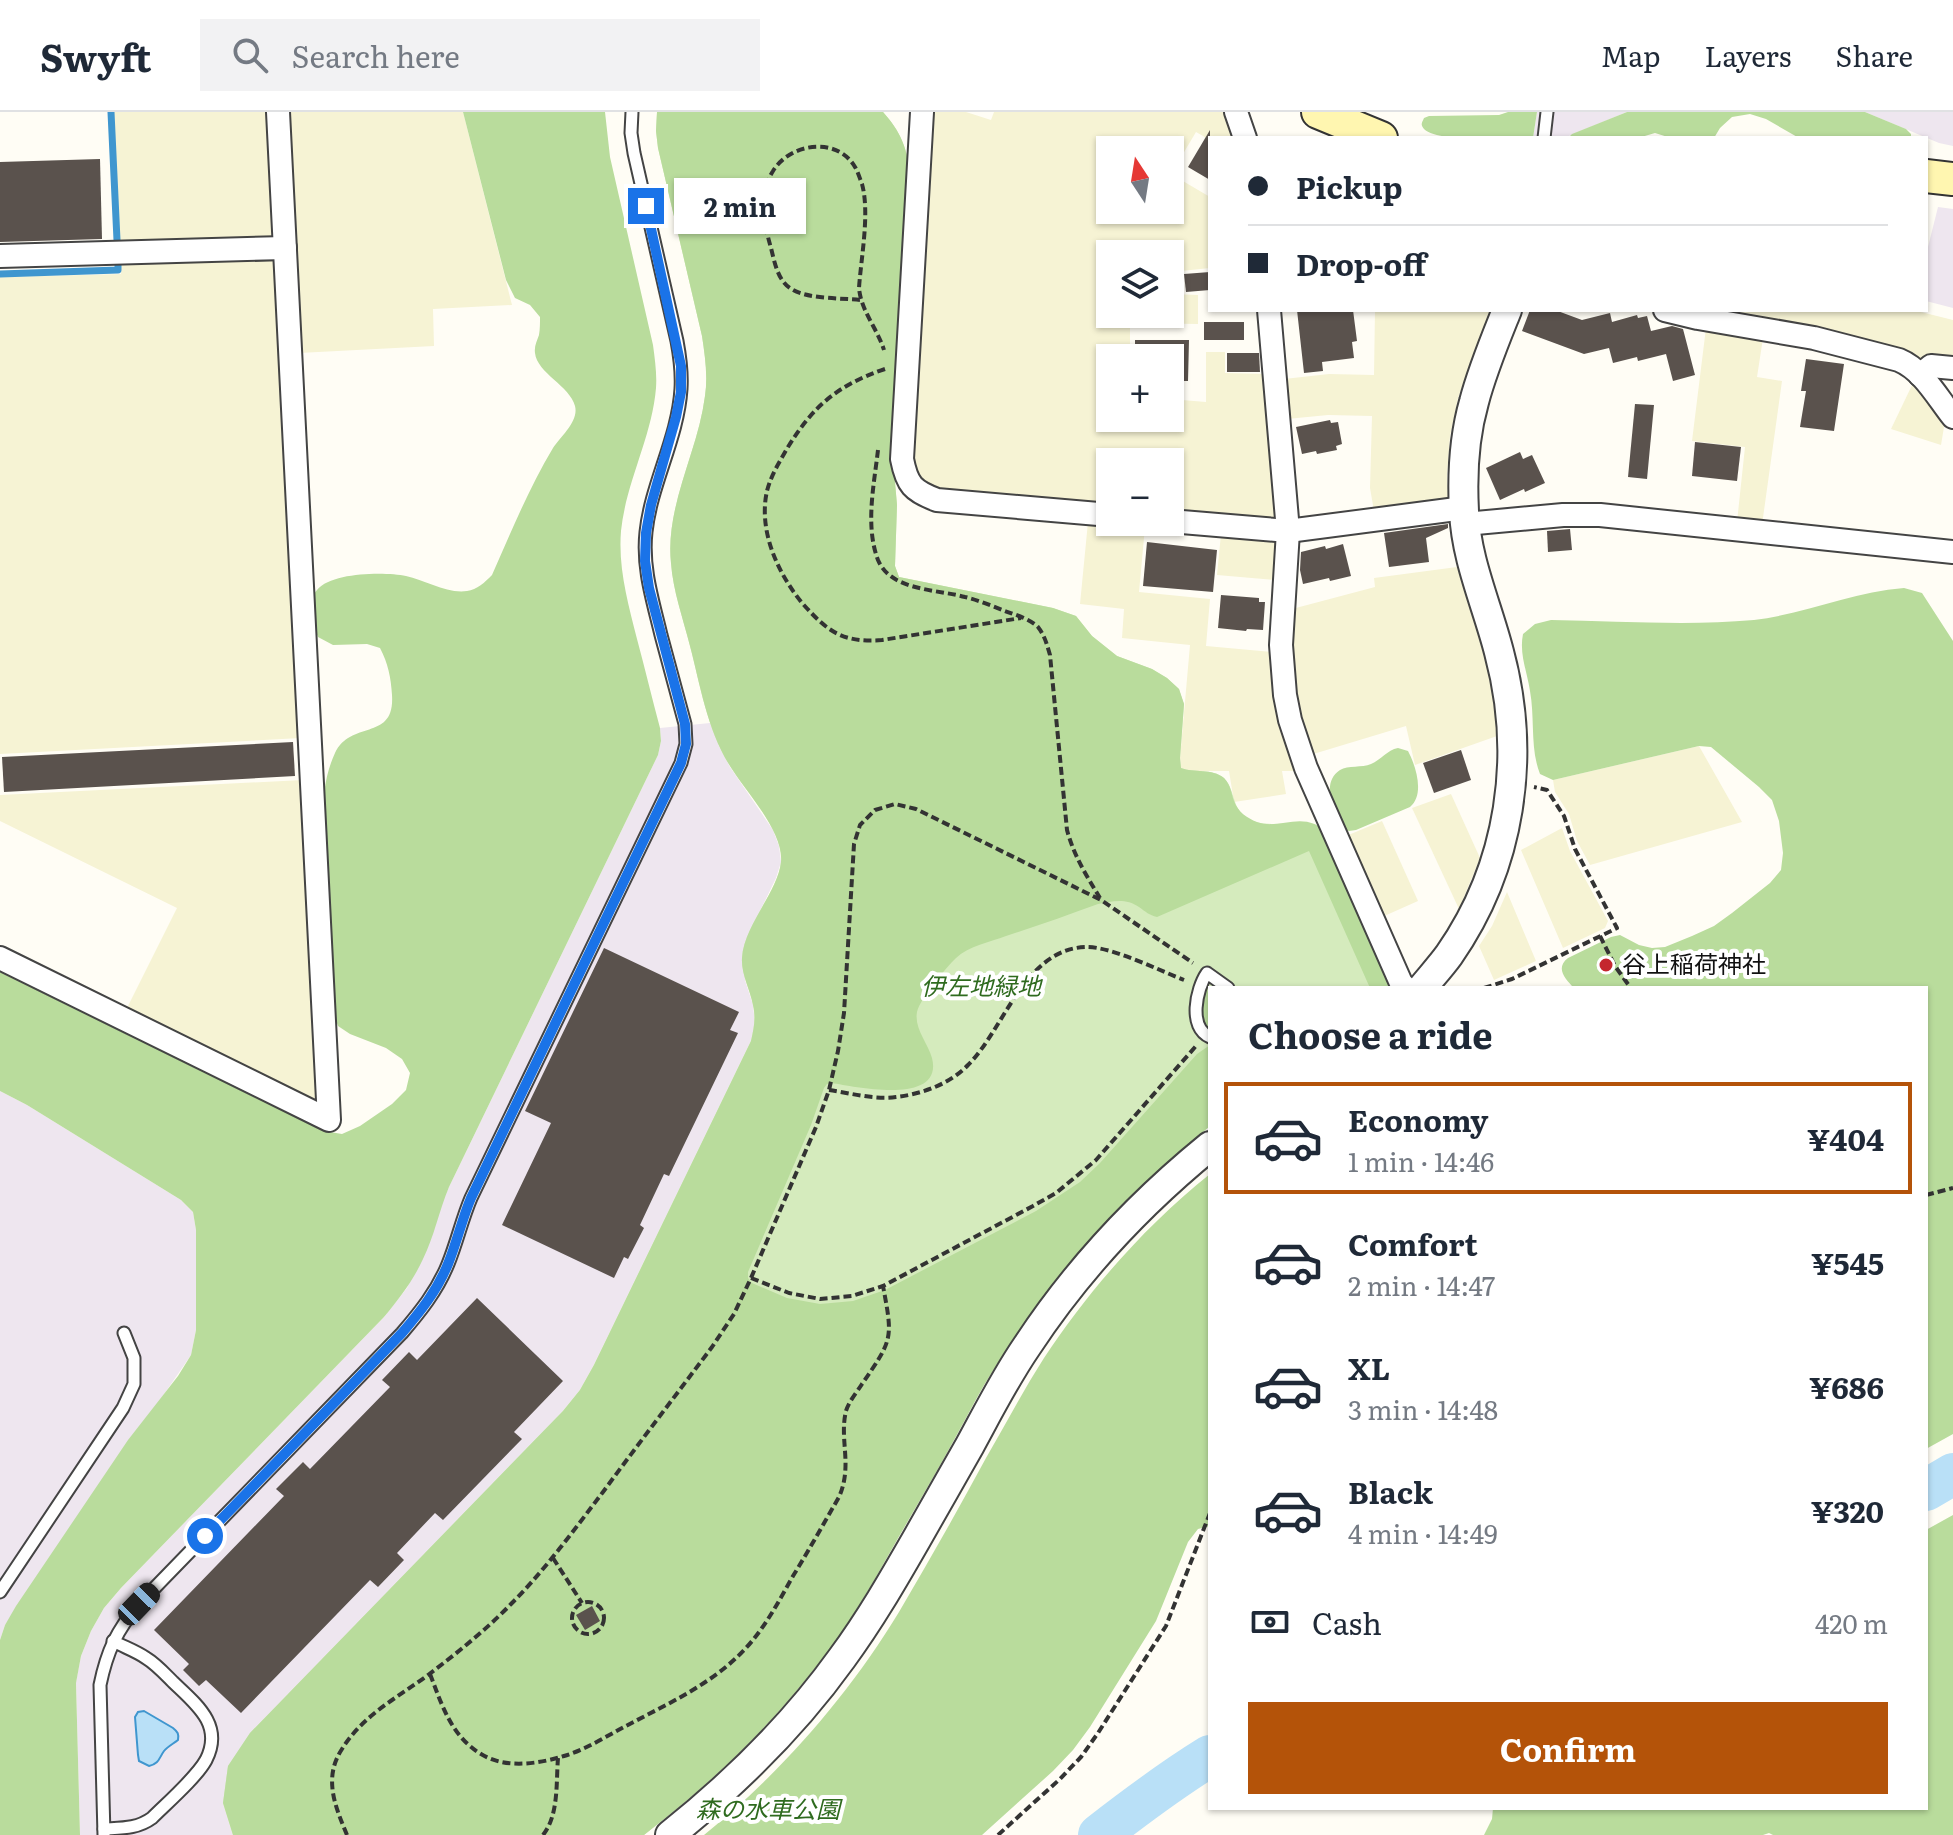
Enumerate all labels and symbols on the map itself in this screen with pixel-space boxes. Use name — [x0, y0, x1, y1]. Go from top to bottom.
north arrow — [1096, 136, 1184, 224]
callout: 2 min — [674, 178, 806, 234]
route end — [628, 188, 664, 224]
place label: 谷上稲荷神社 — [1622, 945, 1766, 980]
marker: 谷上稲荷神社 — [1597, 956, 1615, 974]
park label: 伊左地緑地 — [921, 967, 1044, 1002]
route start — [187, 1518, 223, 1554]
car — [114, 1578, 164, 1630]
park label: 森の水車公園 — [696, 1790, 843, 1825]

